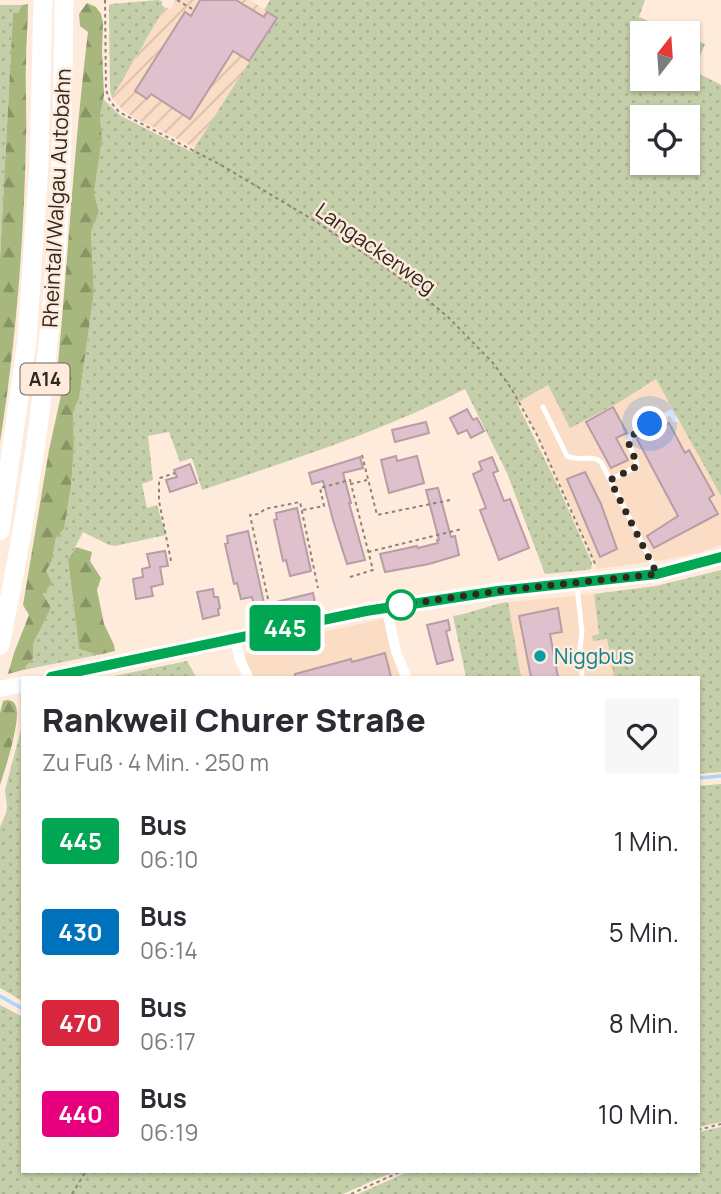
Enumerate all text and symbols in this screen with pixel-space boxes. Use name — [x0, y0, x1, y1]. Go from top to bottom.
north arrow — [630, 21, 700, 91]
map controls — [630, 21, 700, 175]
street label: Rheintal/Walgau Autobahn — [35, 68, 77, 328]
button: locate — [630, 105, 700, 175]
street label: Langackerweg — [310, 196, 442, 300]
road number: A14 — [20, 364, 70, 394]
your location — [632, 406, 667, 441]
unlabelled marker — [386, 590, 416, 620]
line badge: 445 — [245, 605, 325, 651]
text: 445 — [264, 611, 306, 644]
place label: Niggbus — [554, 642, 634, 670]
marker: Niggbus — [532, 648, 548, 664]
text: Rankweil Churer Straße — [42, 697, 426, 742]
button: heart — [605, 699, 679, 773]
text: Zu Fuß · 4 Min. · 250 m — [42, 746, 269, 778]
text: Bus — [140, 807, 187, 843]
text: 1 Min. — [614, 823, 679, 859]
text: 445 — [59, 824, 102, 857]
text: 06:10 — [140, 843, 198, 875]
text: Bus — [140, 898, 187, 934]
text: 5 Min. — [609, 914, 679, 950]
text: 430 — [58, 915, 103, 948]
text: 06:14 — [140, 934, 198, 966]
text: Bus — [140, 989, 187, 1025]
text: 8 Min. — [609, 1005, 679, 1041]
text: 470 — [59, 1006, 102, 1039]
text: 06:17 — [140, 1025, 196, 1057]
text: Bus — [140, 1080, 187, 1116]
text: 10 Min. — [598, 1096, 679, 1132]
text: 440 — [58, 1097, 103, 1130]
text: 06:19 — [140, 1116, 198, 1148]

